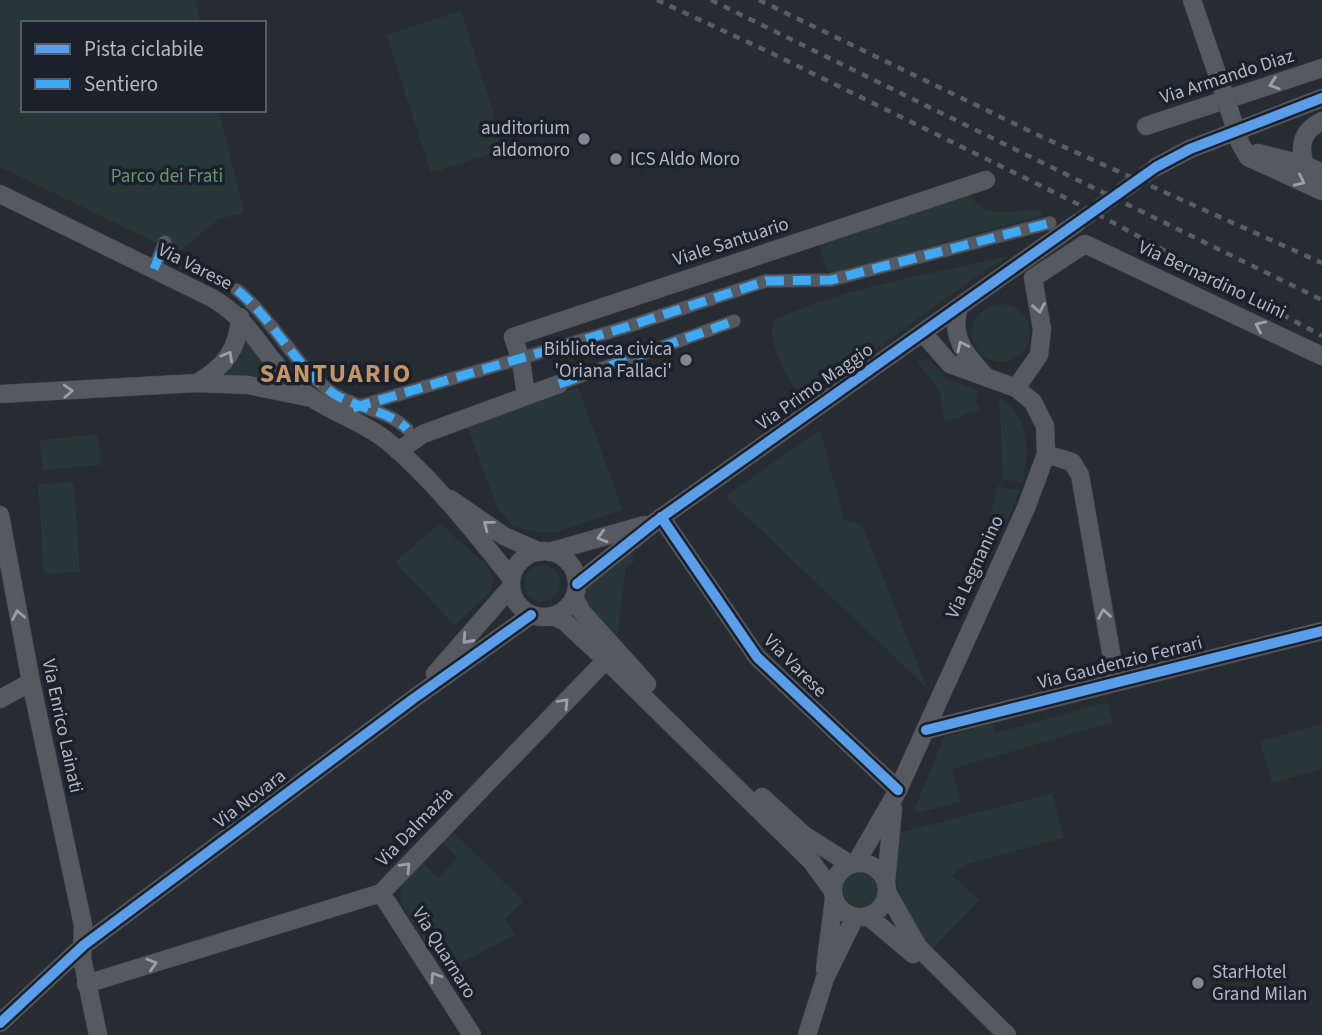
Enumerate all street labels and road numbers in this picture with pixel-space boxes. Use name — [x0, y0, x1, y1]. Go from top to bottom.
street label: Via Armando Diaz — [1157, 43, 1297, 111]
street label: Viale Santuario — [670, 211, 792, 273]
street label: Via Bernardino Luini — [1134, 234, 1290, 326]
street label: Via Varese — [153, 237, 237, 297]
street label: Via Primo Maggio — [751, 337, 879, 437]
street label: Via Legnanino — [939, 511, 1011, 623]
street label: Via Varese — [757, 628, 833, 704]
street label: Via Gaudenzio Ferrari — [1035, 629, 1205, 697]
street label: Via Enrico Lainati — [35, 657, 89, 795]
street label: Via Novara — [208, 763, 292, 835]
street label: Via Dalmazia — [370, 781, 460, 873]
street label: Via Quarnaro — [405, 902, 483, 1004]

